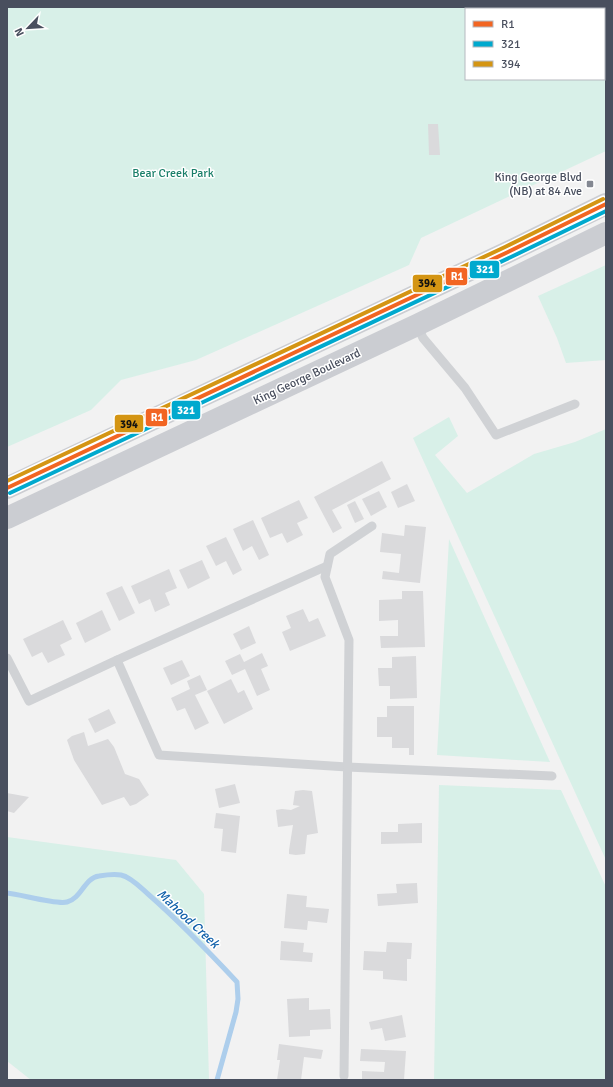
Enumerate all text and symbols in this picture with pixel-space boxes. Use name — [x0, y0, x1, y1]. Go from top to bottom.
north arrow — [8, 8, 48, 48]
legend — [465, 8, 605, 80]
text: R1 — [501, 17, 515, 32]
text: N — [12, 26, 27, 38]
text: 321 — [501, 37, 520, 52]
text: 394 — [501, 57, 521, 72]
park label: Bear Creek Park — [132, 166, 214, 181]
place label: King George Blvd (NB) at 84 Ave — [494, 170, 582, 199]
marker: King George Blvd (NB) at 84 Ave — [585, 179, 595, 189]
line badge: 321 — [469, 260, 500, 279]
text: 321 — [476, 263, 494, 276]
line badge: R1 — [445, 267, 468, 286]
text: R1 — [451, 270, 463, 283]
line badge: 394 — [412, 274, 443, 293]
text: 394 — [418, 277, 436, 290]
street label: King George Boulevard — [251, 346, 363, 408]
line badge: 321 — [171, 400, 201, 420]
text: 321 — [177, 404, 195, 417]
line badge: R1 — [145, 408, 168, 427]
text: R1 — [151, 411, 163, 424]
line badge: 394 — [114, 414, 144, 433]
text: 394 — [120, 418, 138, 431]
water label: Mahood Creek — [154, 886, 224, 953]

